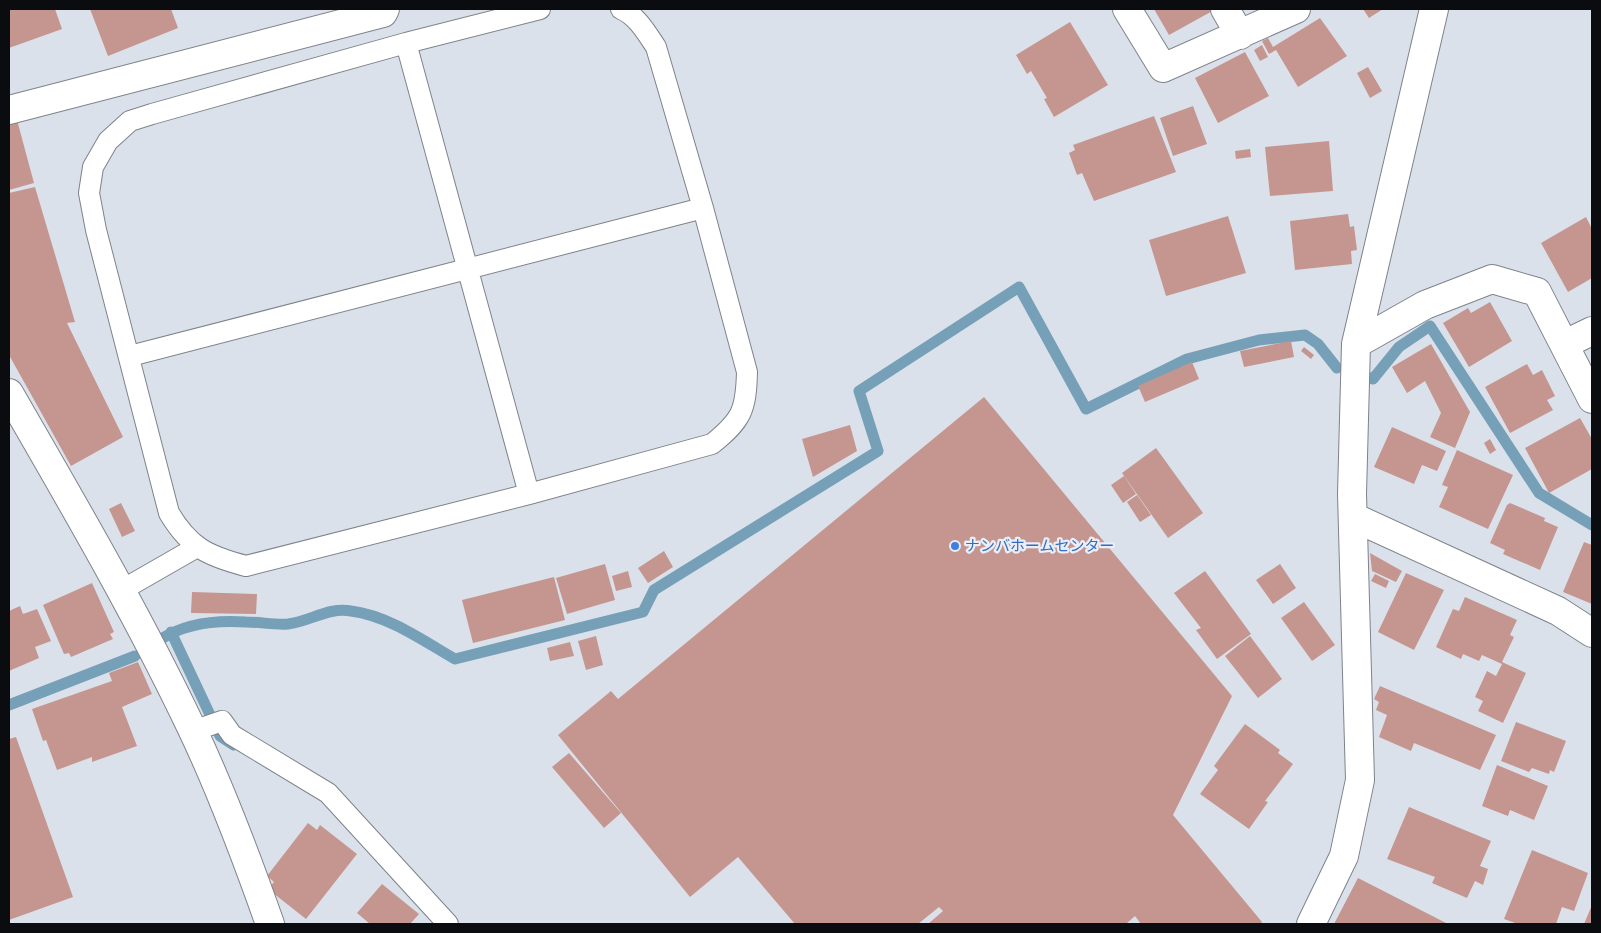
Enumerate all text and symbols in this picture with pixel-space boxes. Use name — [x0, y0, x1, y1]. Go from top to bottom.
place label: ナンバホームセンター — [965, 534, 1115, 555]
marker: ナンバホームセンター — [949, 540, 961, 552]

